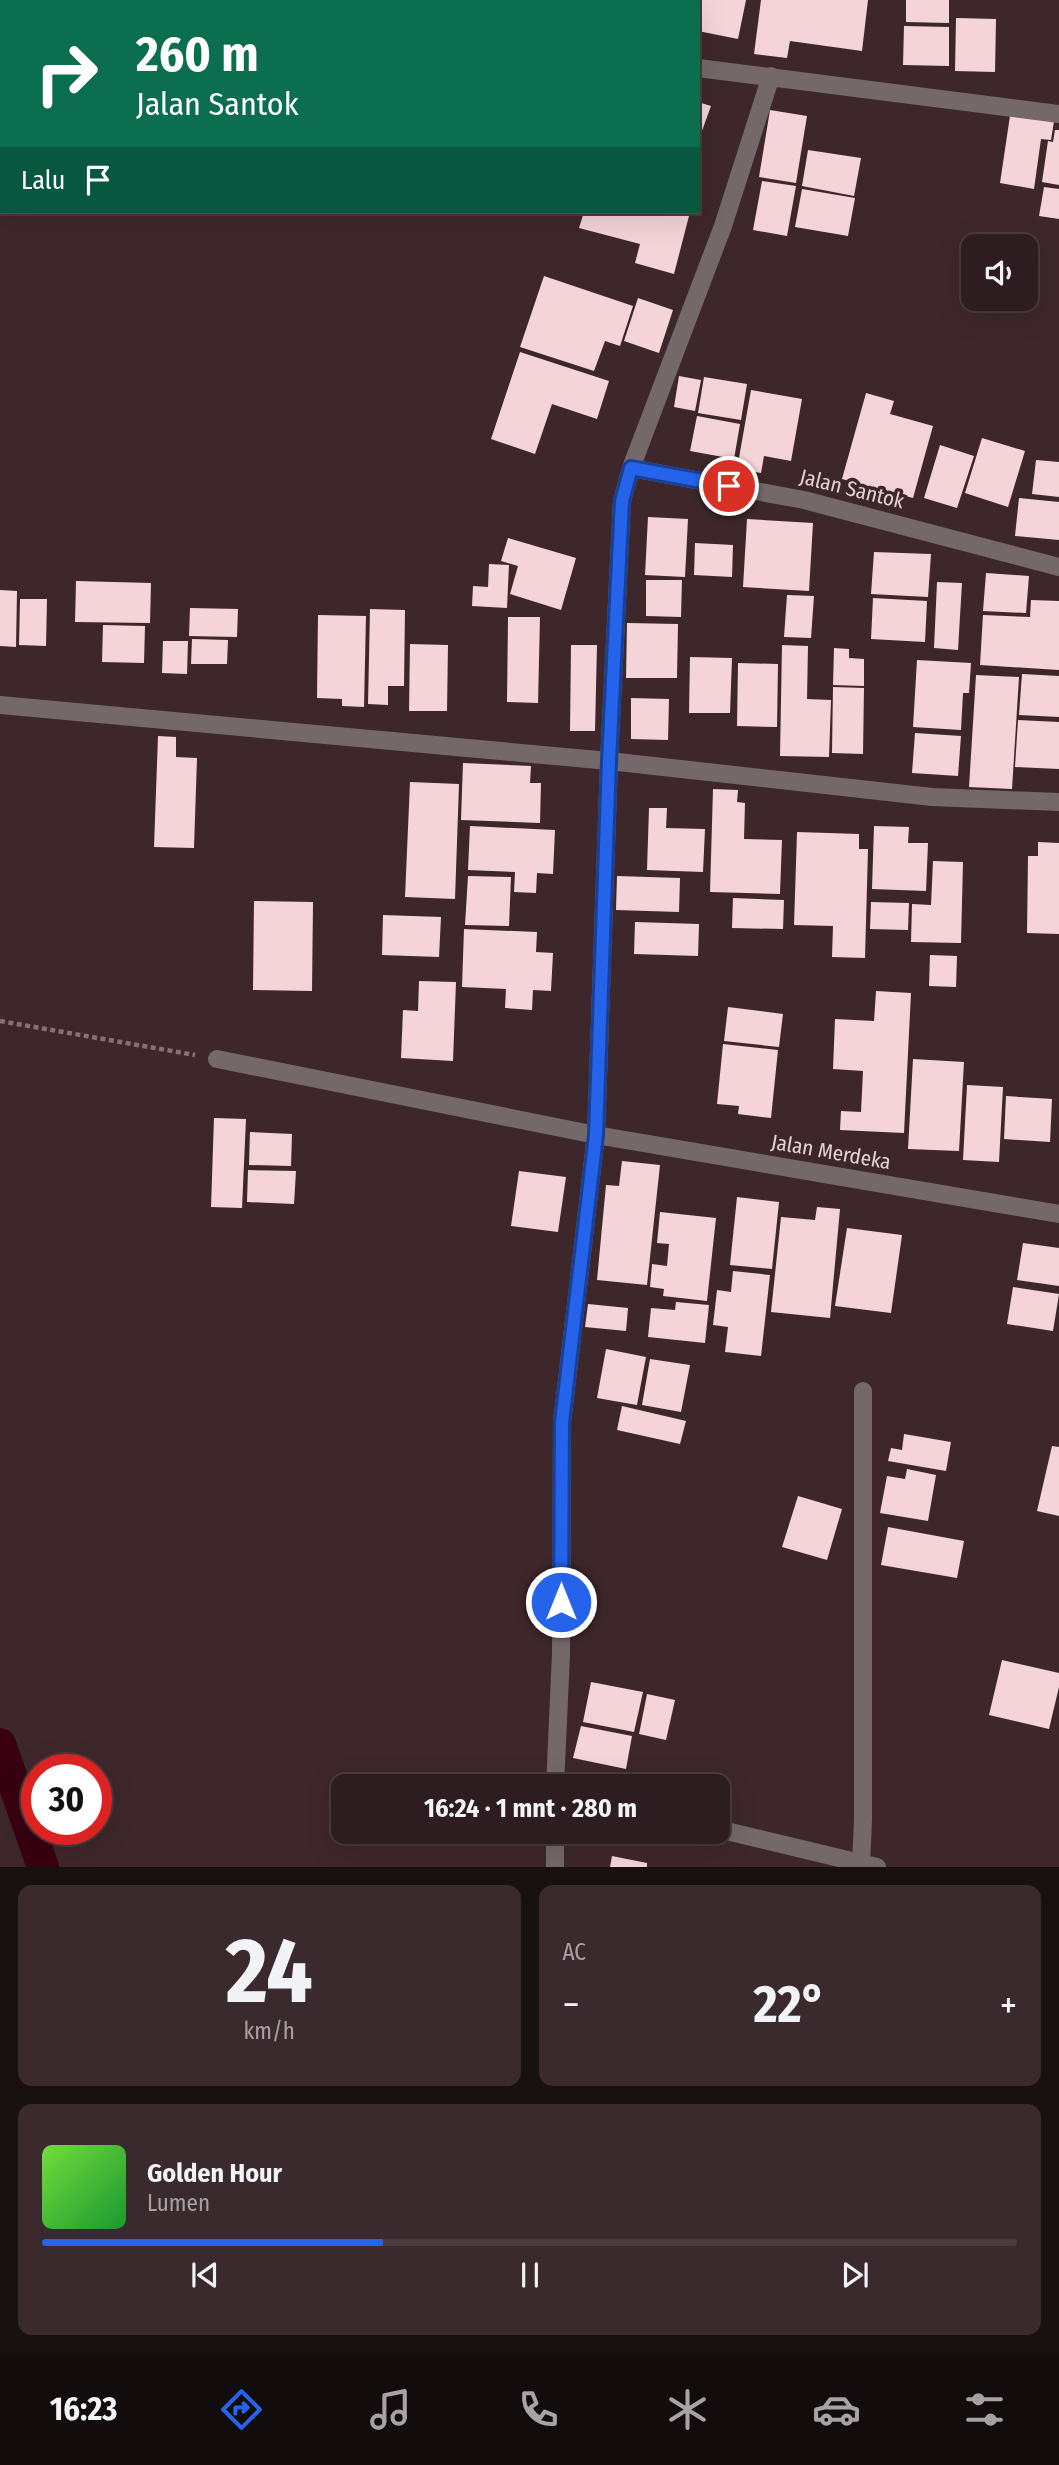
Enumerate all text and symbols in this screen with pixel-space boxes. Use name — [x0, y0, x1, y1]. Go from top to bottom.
text: 260 m — [136, 25, 259, 84]
icon: right — [21, 28, 112, 119]
text: Jalan Santok — [136, 85, 299, 123]
icon: arrive — [79, 161, 117, 199]
text: Lalu — [21, 165, 65, 196]
map controls — [961, 234, 1038, 311]
button: sound — [961, 234, 1038, 311]
pin — [699, 456, 759, 516]
street label: Jalan Santok — [797, 463, 907, 515]
icon: arrive — [710, 467, 748, 505]
street label: Jalan Merdeka — [769, 1129, 893, 1175]
position arrow — [524, 1565, 598, 1639]
speed limit sign: 30 — [21, 1754, 112, 1845]
text: 16:24 · 1 mnt · 280 m — [424, 1793, 637, 1824]
text: 24 — [226, 1917, 313, 2026]
text: AC — [563, 1938, 586, 1966]
text: 22° — [753, 1973, 826, 2036]
text: − — [563, 1982, 580, 2028]
text: + — [1000, 1982, 1017, 2028]
text: km/h — [244, 2017, 295, 2045]
text: Golden Hour — [147, 2158, 282, 2189]
text: Lumen — [147, 2189, 210, 2217]
icon: previous — [186, 2256, 224, 2294]
icon: pause — [511, 2256, 549, 2294]
icon: next — [836, 2256, 874, 2294]
icon: directions — [217, 2385, 266, 2434]
icon: music — [366, 2385, 415, 2434]
icon: phone — [514, 2385, 563, 2434]
icon: climate — [663, 2385, 712, 2434]
icon: car — [812, 2385, 861, 2434]
icon: filters — [960, 2385, 1009, 2434]
text: 16:23 — [50, 2390, 117, 2428]

